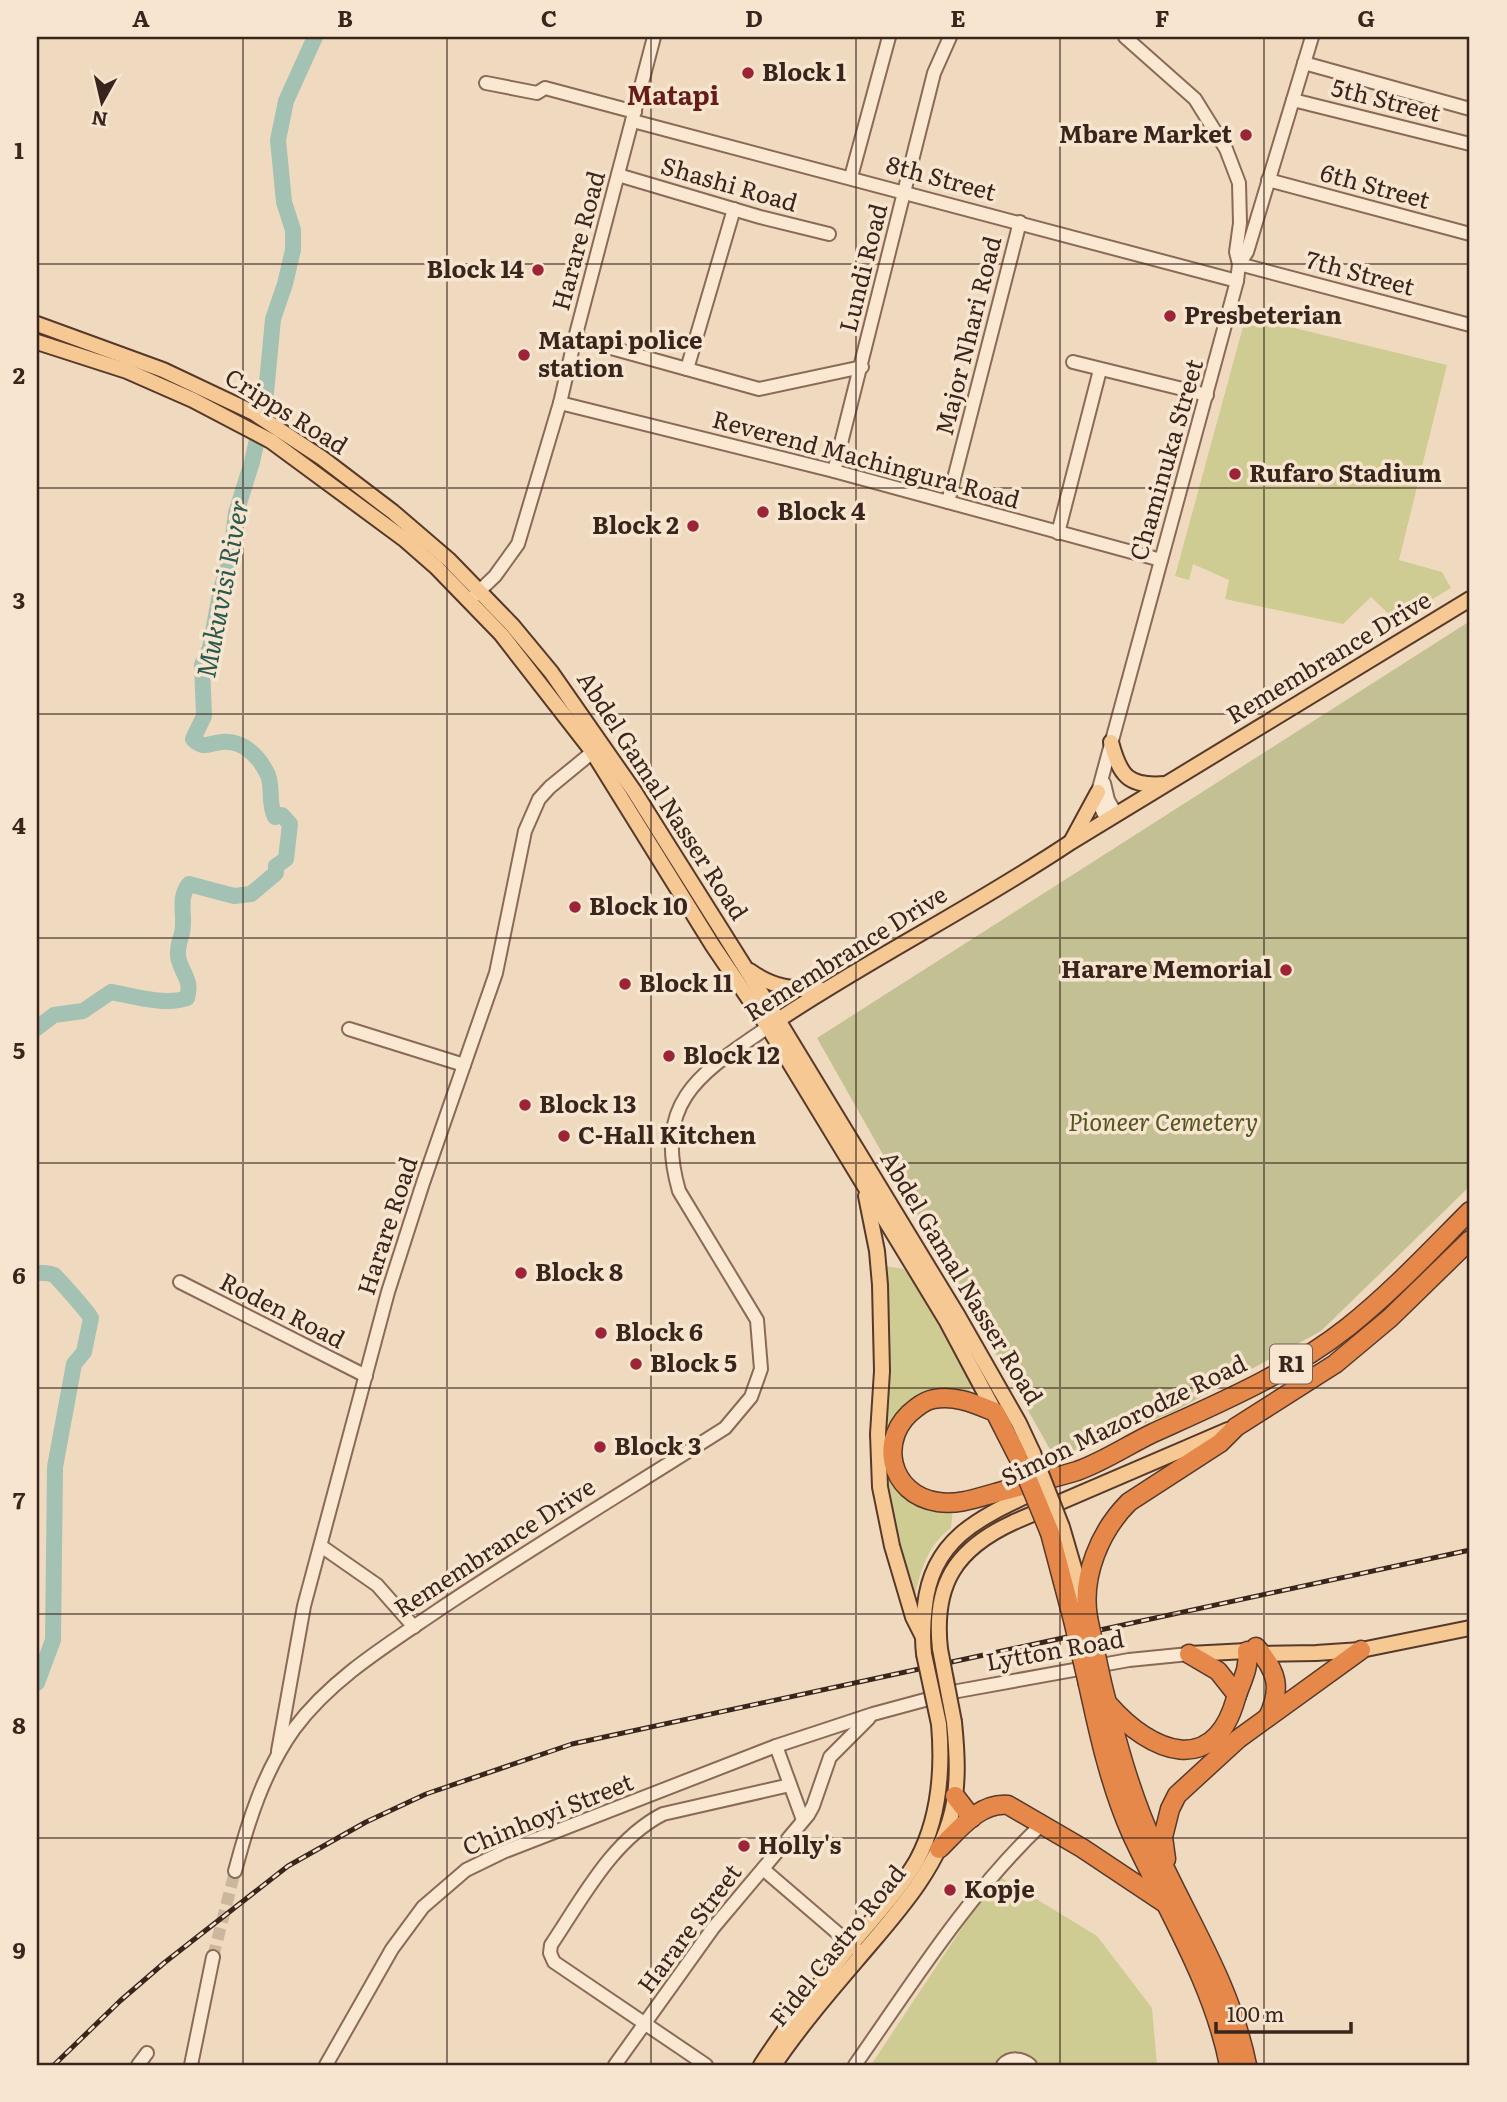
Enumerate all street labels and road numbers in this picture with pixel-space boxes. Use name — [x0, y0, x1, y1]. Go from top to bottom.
street label: 5th Street — [1328, 68, 1445, 129]
street label: 8th Street — [883, 145, 1001, 208]
street label: Shashi Road — [657, 146, 802, 219]
street label: 6th Street — [1317, 153, 1435, 216]
street label: Harare Road — [541, 166, 612, 314]
street label: Lundi Road — [829, 199, 895, 335]
street label: Major Nhari Road — [925, 232, 1008, 439]
street label: 7th Street — [1302, 240, 1419, 303]
street label: Chaminuka Street — [1119, 354, 1210, 564]
street label: Cripps Road — [219, 358, 356, 462]
street label: Reverend Machingura Road — [709, 400, 1025, 516]
street label: Remembrance Drive — [1219, 581, 1437, 731]
street label: Abdel Gamal Nasser Road — [570, 663, 758, 926]
street label: Remembrance Drive — [737, 875, 953, 1028]
street label: Abdel Gamal Nasser Road — [873, 1143, 1053, 1411]
street label: Harare Road — [347, 1151, 425, 1299]
street label: Roden Road — [214, 1262, 352, 1355]
street label: Simon Mazorodze Road — [994, 1344, 1252, 1493]
road number: R1 — [1270, 1344, 1312, 1384]
street label: Remembrance Drive — [386, 1468, 601, 1624]
street label: Lytton Road — [983, 1619, 1127, 1678]
street label: Chinhoyi Street — [457, 1762, 638, 1863]
street label: Harare Street — [628, 1855, 748, 1999]
street label: Fidel Castro Road — [760, 1856, 913, 2033]

